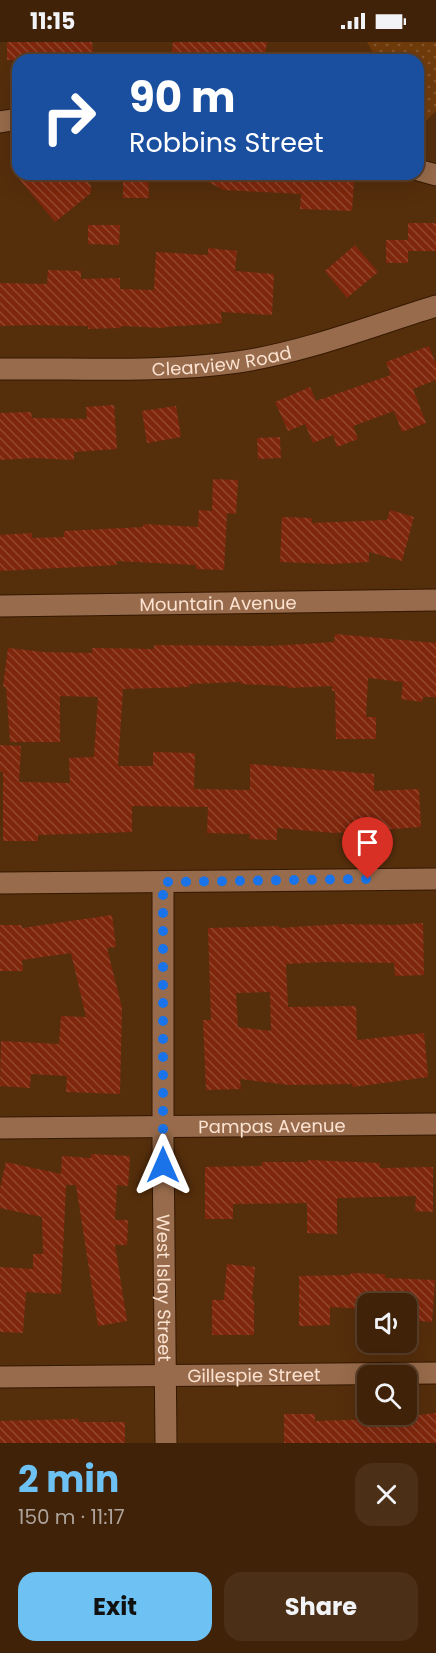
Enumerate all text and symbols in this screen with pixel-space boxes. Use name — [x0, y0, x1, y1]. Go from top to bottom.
text: 11:15 — [30, 6, 75, 37]
text: 90 m — [129, 68, 236, 127]
icon: right — [30, 78, 108, 156]
text: Robbins Street — [129, 124, 323, 161]
street label: Clearview Road — [151, 339, 294, 381]
street label: Mountain Avenue — [139, 589, 297, 617]
pin — [342, 817, 393, 879]
icon: arrive — [351, 826, 384, 859]
street label: Pampas Avenue — [198, 1112, 346, 1139]
position arrow — [131, 1133, 195, 1197]
street label: West Islay Street — [151, 1214, 178, 1362]
map controls — [357, 1293, 417, 1425]
button: sound — [357, 1293, 417, 1353]
street label: Gillespie Street — [187, 1362, 321, 1388]
button: search — [357, 1365, 417, 1425]
text: 2 min — [18, 1454, 119, 1505]
button: close — [355, 1463, 418, 1526]
text: 150 m · 11:17 — [18, 1503, 125, 1531]
button: Exit — [18, 1572, 212, 1641]
button: Share — [224, 1572, 418, 1641]

